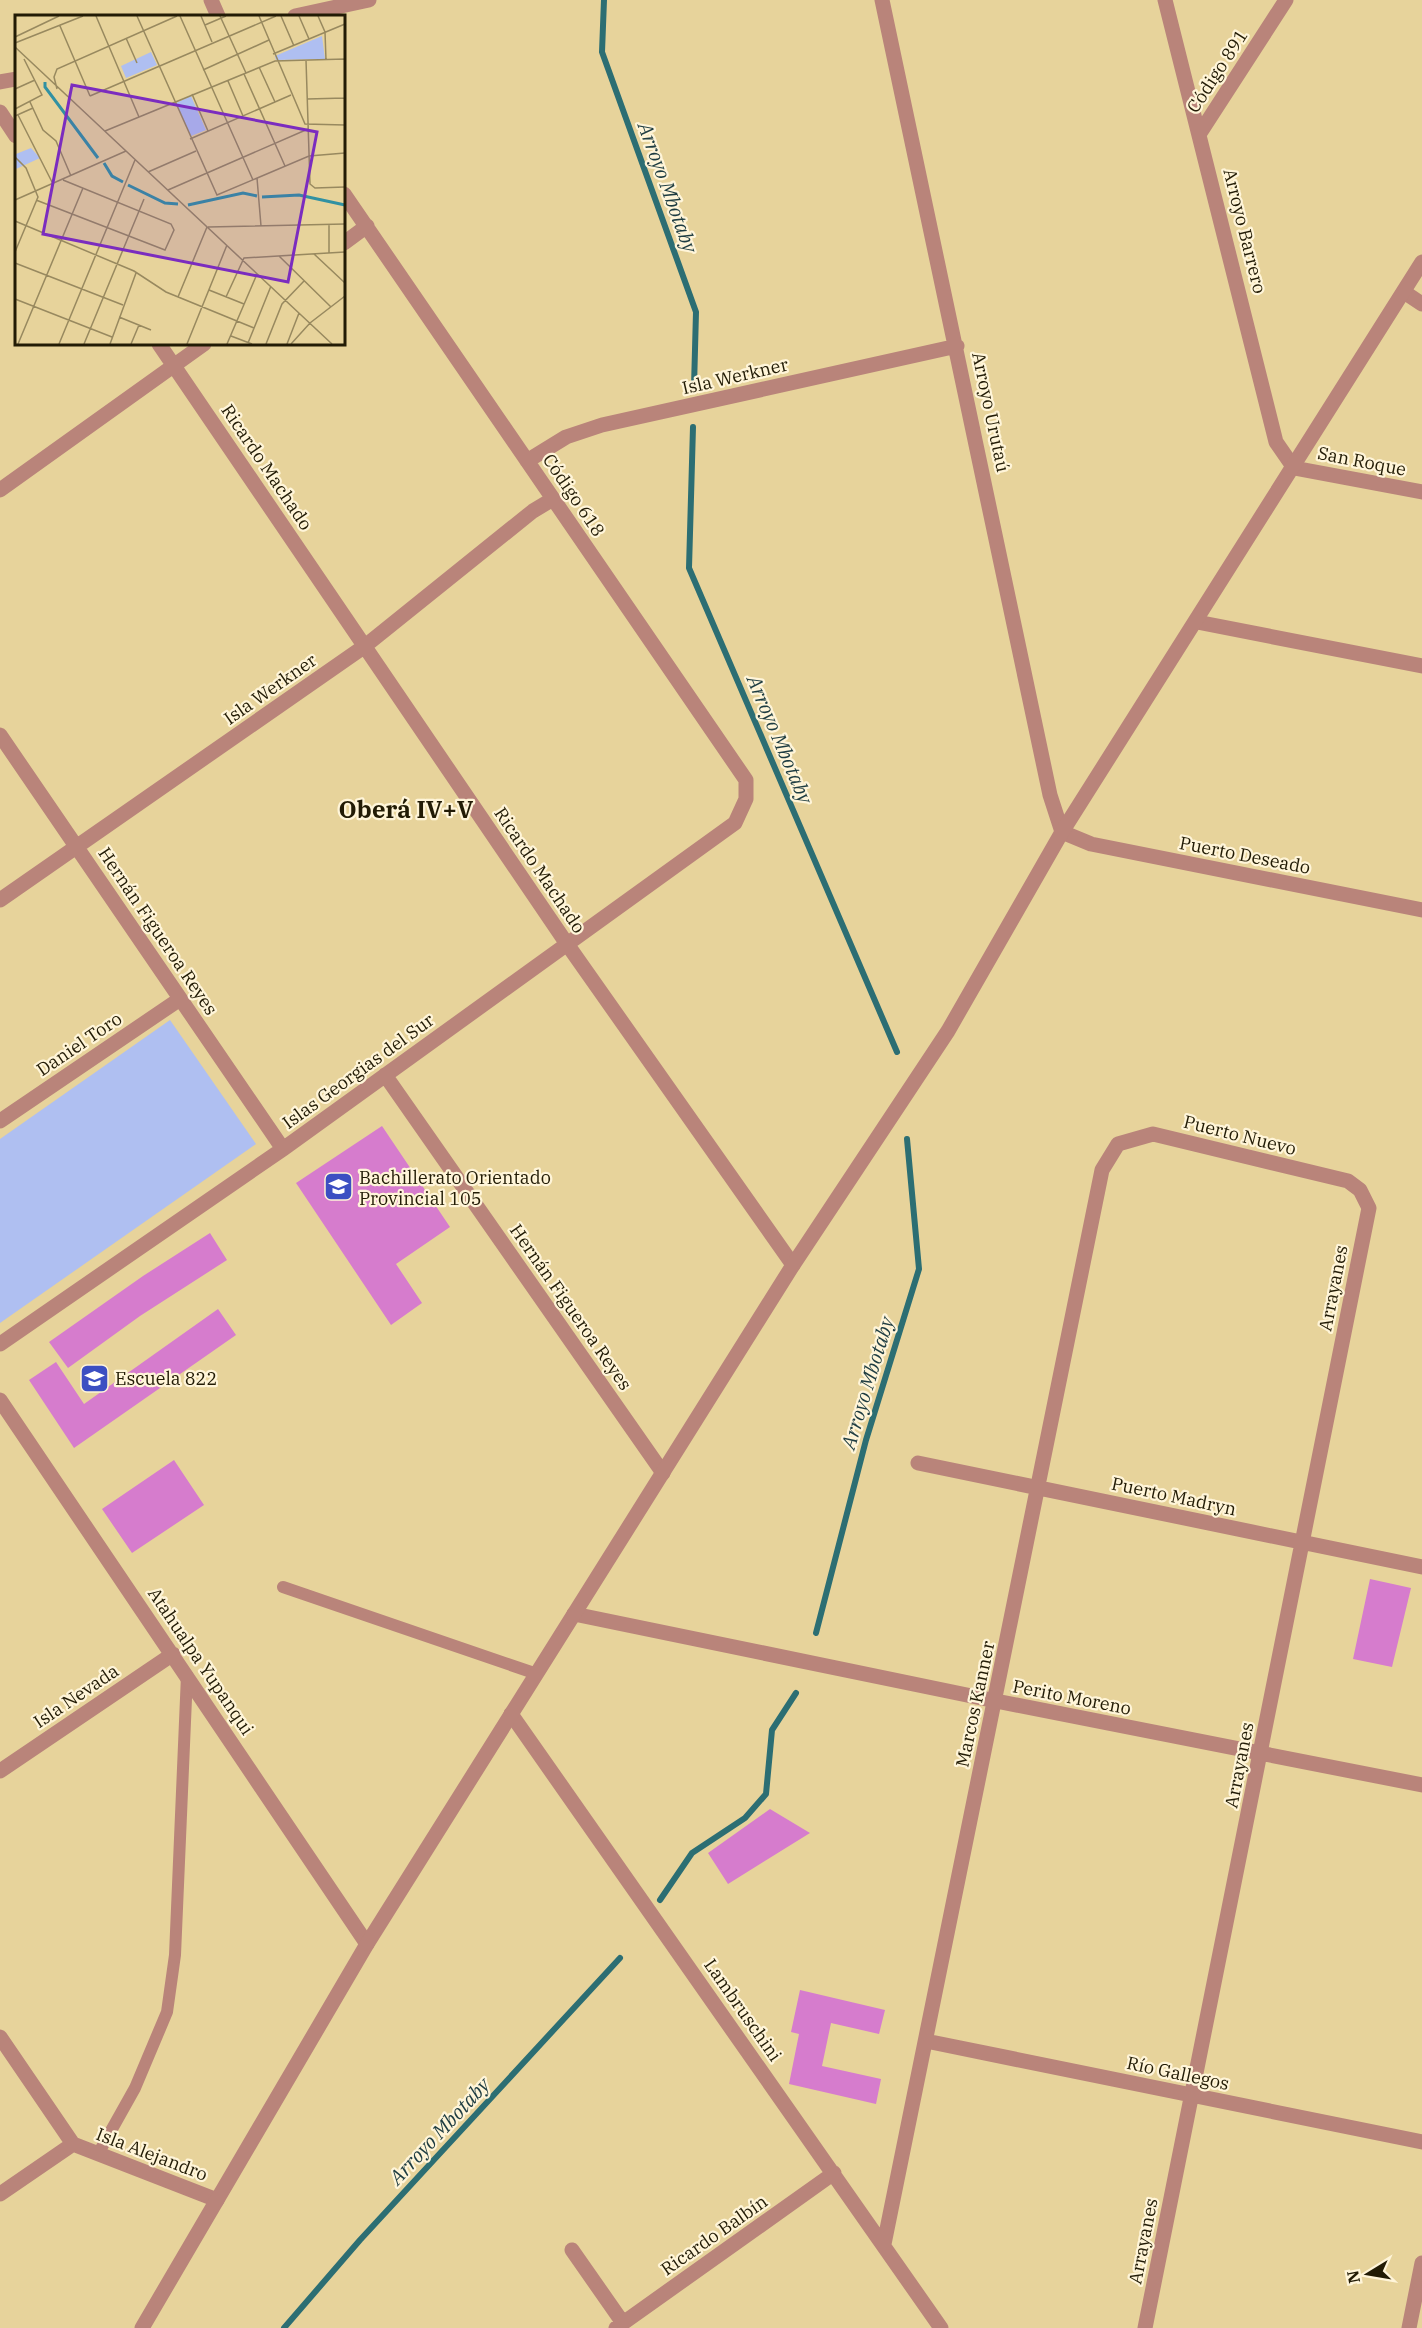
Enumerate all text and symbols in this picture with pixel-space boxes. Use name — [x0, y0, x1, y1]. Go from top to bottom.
inset map — [15, 15, 345, 345]
street label: Código 891 — [1182, 25, 1252, 117]
water label: Arroyo Mbotaby — [631, 116, 705, 258]
street label: Arroyo Barrero — [1218, 166, 1272, 296]
street label: Arroyo Urutaú — [967, 350, 1015, 474]
street label: Isla Werkner — [680, 353, 790, 399]
street label: Ricardo Machado — [216, 400, 318, 534]
street label: San Roque — [1316, 441, 1408, 481]
street label: Código 618 — [538, 449, 610, 541]
street label: Isla Werkner — [219, 649, 321, 729]
water label: Arroyo Mbotaby — [740, 669, 820, 809]
district label: Oberá IV+V — [339, 793, 474, 825]
street label: Ricardo Machado — [489, 803, 591, 937]
street label: Puerto Deseado — [1178, 831, 1312, 879]
street label: Hernán Figueroa Reyes — [93, 843, 223, 1019]
street label: Daniel Toro — [32, 1007, 126, 1081]
street label: Islas Georgias del Sur — [278, 1008, 438, 1134]
street label: Puerto Nuevo — [1181, 1110, 1299, 1160]
place label: Bachillerato Orientado Provincial 105 — [359, 1166, 551, 1210]
school or university icon: Bachillerato Orientado Provincial 105 — [322, 1171, 354, 1203]
street label: Hernán Figueroa Reyes — [505, 1220, 637, 1394]
street label: Arrayanes — [1313, 1243, 1353, 1333]
water label: Arroyo Mbotaby — [834, 1312, 900, 1454]
school or university icon: Escuela 822 — [78, 1362, 110, 1394]
place label: Escuela 822 — [115, 1367, 217, 1390]
street label: Puerto Madryn — [1110, 1472, 1238, 1520]
street label: Atahualpa Yupanqui — [143, 1583, 259, 1739]
street label: Marcos Kanner — [950, 1639, 1000, 1769]
street label: Isla Nevada — [29, 1659, 123, 1733]
street label: Perito Moreno — [1011, 1674, 1133, 1720]
street label: Arrayanes — [1219, 1720, 1259, 1810]
street label: Lambruschini — [699, 1954, 787, 2066]
street label: Río Gallegos — [1125, 2051, 1231, 2095]
water label: Arroyo Mbotaby — [381, 2070, 497, 2192]
street label: Isla Alejandro — [93, 2122, 211, 2186]
street label: Ricardo Balbín — [656, 2190, 772, 2280]
street label: Arrayanes — [1123, 2196, 1163, 2286]
north arrow — [1338, 2244, 1398, 2304]
text: N — [1342, 2269, 1364, 2285]

